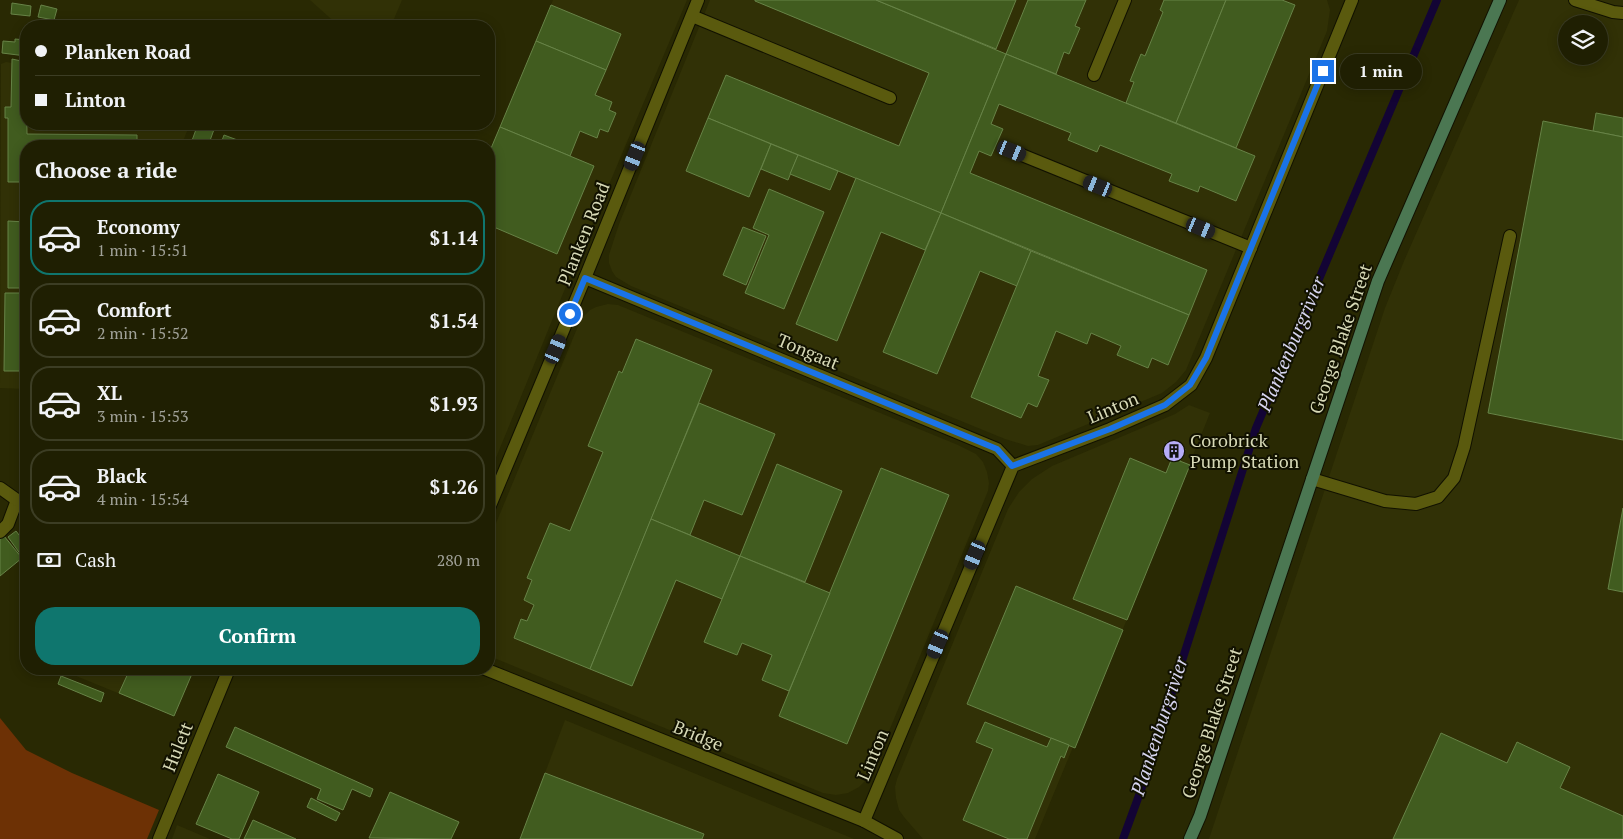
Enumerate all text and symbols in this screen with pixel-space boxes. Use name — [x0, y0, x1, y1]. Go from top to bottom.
map controls — [1558, 15, 1608, 65]
button: layers — [1558, 15, 1608, 65]
text: Planken Road — [65, 39, 191, 64]
callout: 1 min — [1340, 54, 1423, 88]
route end — [1312, 60, 1334, 82]
text: 1 min — [1359, 60, 1403, 82]
text: Linton — [65, 87, 126, 112]
car — [995, 138, 1028, 164]
car — [622, 139, 647, 173]
text: Choose a ride — [35, 155, 177, 184]
car — [1081, 173, 1114, 199]
street label: Planken Road — [551, 178, 615, 289]
text: Economy — [97, 214, 180, 239]
icon: car — [37, 215, 82, 260]
car — [1184, 215, 1217, 241]
text: $1.14 — [429, 225, 478, 250]
text: 1 min · 15:51 — [97, 239, 189, 261]
street label: George Blake Street — [1303, 260, 1377, 417]
water label: Plankenburgrivier — [1250, 272, 1330, 416]
text: Comfort — [97, 297, 172, 322]
icon: car — [37, 298, 82, 343]
route start — [559, 303, 581, 325]
text: $1.54 — [429, 308, 478, 333]
text: 2 min · 15:52 — [97, 322, 189, 344]
street label: Tongaat — [774, 327, 843, 375]
car — [543, 332, 568, 366]
text: XL — [97, 380, 122, 405]
icon: car — [37, 381, 82, 426]
street label: Linton — [1083, 385, 1142, 429]
text: $1.93 — [429, 391, 478, 416]
text: 3 min · 15:53 — [97, 405, 189, 427]
place label: Corobrick Pump Station — [1190, 428, 1300, 473]
building icon: Corobrick Pump Station — [1162, 439, 1186, 463]
text: Black — [97, 463, 147, 488]
icon: car — [37, 464, 82, 509]
text: $1.26 — [429, 474, 478, 499]
text: 4 min · 15:54 — [97, 488, 189, 510]
car — [962, 538, 987, 572]
icon: cash — [35, 546, 63, 574]
text: Cash — [75, 547, 116, 572]
text: 280 m — [437, 549, 480, 571]
button: Confirm — [35, 607, 480, 665]
car — [925, 627, 950, 661]
street label: George Blake Street — [1175, 644, 1247, 801]
water label: Plankenburgrivier — [1124, 653, 1193, 799]
street label: Bridge — [670, 714, 727, 756]
street label: Hulett — [156, 718, 198, 775]
street label: Linton — [851, 725, 894, 784]

